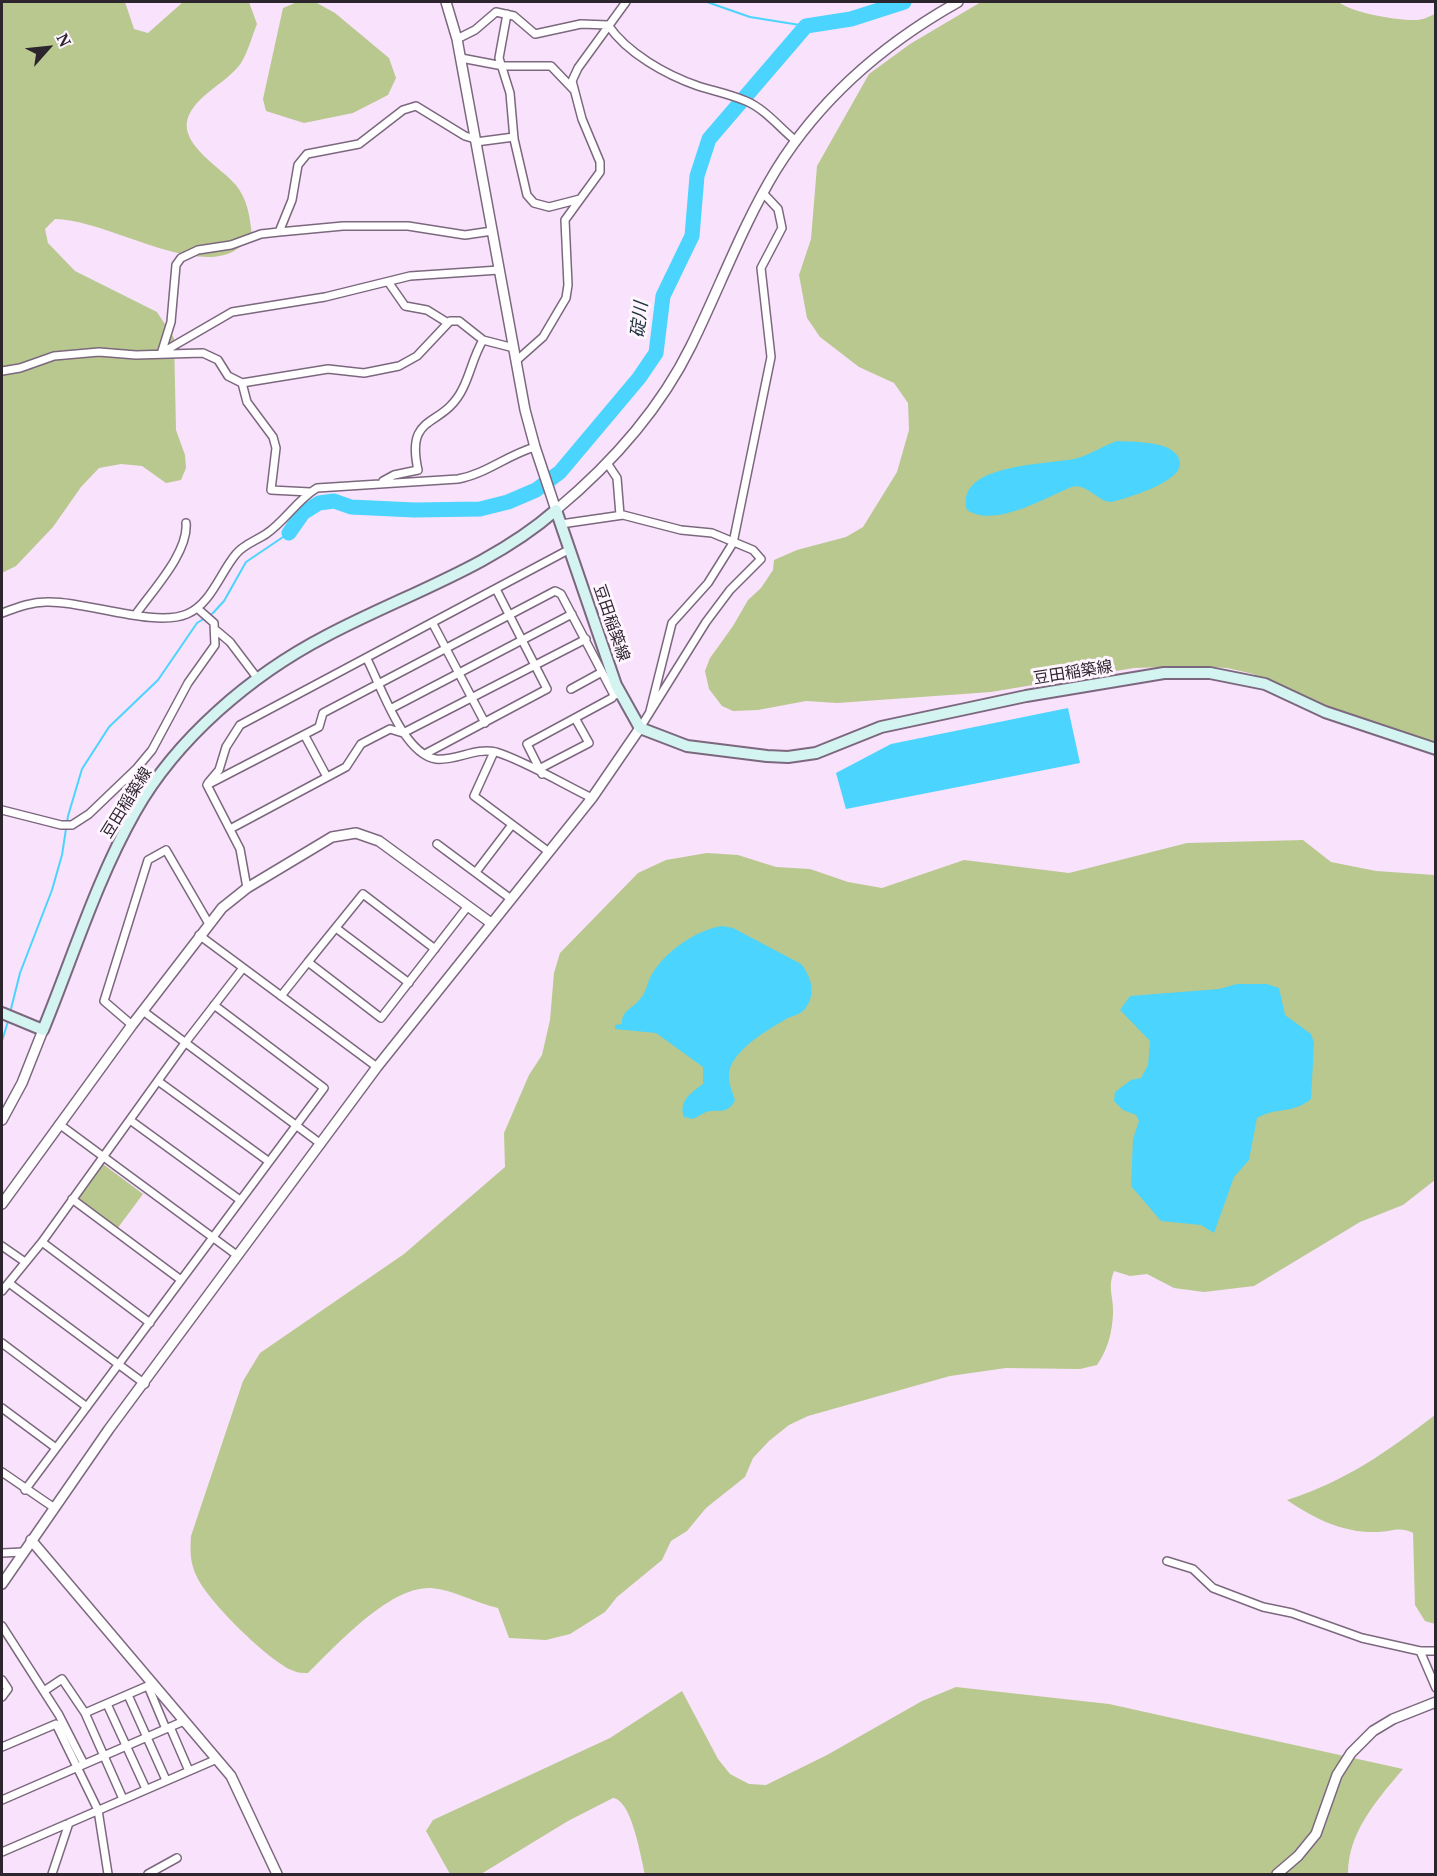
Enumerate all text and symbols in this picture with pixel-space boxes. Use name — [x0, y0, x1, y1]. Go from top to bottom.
north arrow — [18, 18, 78, 78]
text: N — [51, 29, 77, 50]
water label: 碇川 — [627, 301, 653, 339]
street label: 豆田稲築線 — [589, 582, 633, 664]
street label: 豆田稲築線 — [1032, 657, 1114, 689]
street label: 豆田稲築線 — [98, 764, 156, 842]

